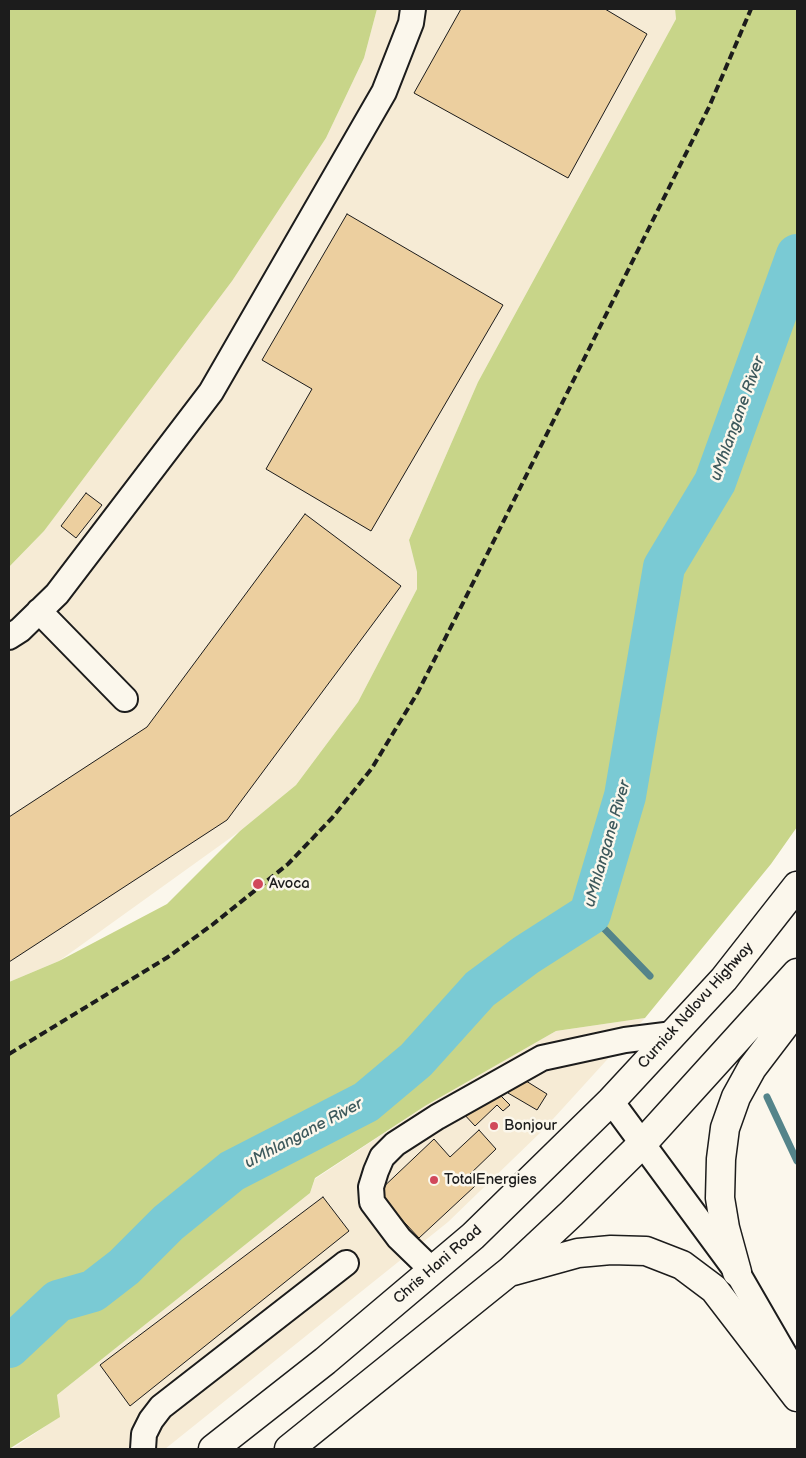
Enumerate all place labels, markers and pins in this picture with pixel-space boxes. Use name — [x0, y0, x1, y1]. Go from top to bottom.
place label: Avoca — [269, 875, 310, 893]
marker: Avoca — [251, 877, 265, 891]
place label: Bonjour — [504, 1117, 557, 1135]
marker: Bonjour — [488, 1120, 500, 1132]
place label: TotalEnergies — [444, 1171, 537, 1189]
marker: TotalEnergies — [428, 1174, 440, 1186]

